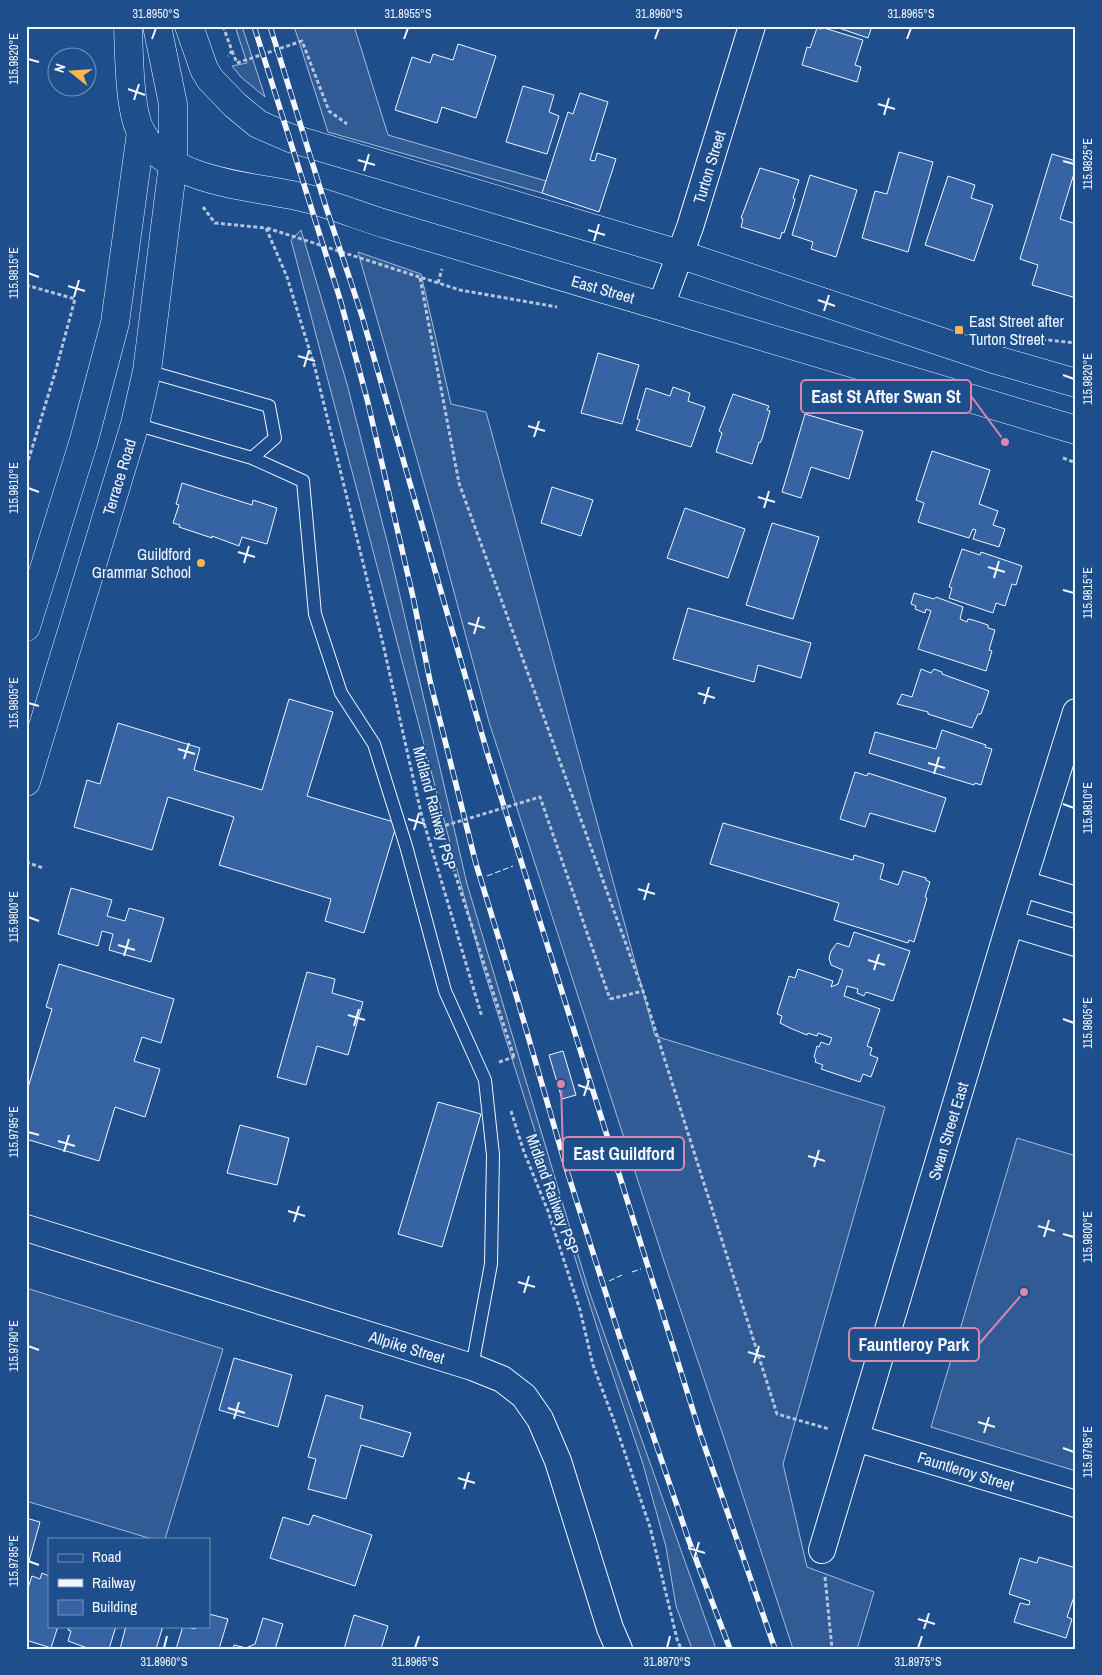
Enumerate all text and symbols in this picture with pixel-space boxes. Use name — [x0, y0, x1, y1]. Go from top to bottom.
text: 31.8950°S — [133, 6, 180, 22]
text: 31.8955°S — [385, 6, 432, 22]
text: 31.8960°S — [636, 6, 683, 22]
text: 31.8965°S — [888, 6, 935, 22]
text: 115.9820°E — [6, 33, 22, 85]
north arrow — [48, 48, 98, 98]
text: N — [50, 62, 69, 75]
street label: Turton Street — [687, 127, 731, 206]
text: 115.9825°E — [1080, 138, 1096, 190]
text: 115.9815°E — [6, 247, 22, 299]
street label: East Street — [569, 269, 638, 309]
place label: East Street after Turton Street — [969, 310, 1064, 350]
marker: East Street after Turton Street — [953, 324, 965, 336]
text: 115.9820°E — [1080, 353, 1096, 405]
callout: East St After Swan St — [801, 380, 971, 413]
text: East St After Swan St — [811, 384, 961, 409]
street label: Terrace Road — [97, 436, 141, 518]
text: 115.9810°E — [6, 462, 22, 514]
place label: Guildford Grammar School — [92, 543, 191, 583]
marker: Guildford Grammar School — [195, 557, 207, 569]
text: 115.9815°E — [1080, 567, 1096, 619]
text: 115.9805°E — [6, 677, 22, 729]
street label: Midland Railway PSP — [408, 744, 462, 872]
text: 115.9810°E — [1080, 782, 1096, 834]
text: 115.9800°E — [6, 891, 22, 943]
text: 115.9805°E — [1080, 997, 1096, 1049]
street label: Swan Street East — [923, 1079, 973, 1183]
text: 115.9795°E — [6, 1106, 22, 1158]
street label: Midland Railway PSP — [521, 1131, 585, 1258]
callout: East Guildford — [563, 1137, 684, 1170]
text: East Guildford — [573, 1141, 675, 1166]
text: 115.9800°E — [1080, 1211, 1096, 1263]
text: 115.9790°E — [6, 1320, 22, 1372]
street label: Allpike Street — [366, 1325, 448, 1369]
callout: Fauntleroy Park — [849, 1328, 979, 1361]
text: Fauntleroy Park — [859, 1332, 970, 1357]
text: 115.9795°E — [1080, 1426, 1096, 1478]
street label: Fauntleroy Street — [915, 1446, 1017, 1496]
text: 115.9785°E — [6, 1535, 22, 1587]
legend — [48, 1538, 210, 1628]
text: Road — [92, 1546, 121, 1567]
text: Railway — [92, 1572, 137, 1593]
text: Building — [92, 1596, 137, 1617]
text: 31.8960°S — [141, 1654, 188, 1670]
text: 31.8965°S — [392, 1654, 439, 1670]
text: 31.8970°S — [644, 1654, 691, 1670]
text: 31.8975°S — [895, 1654, 942, 1670]

